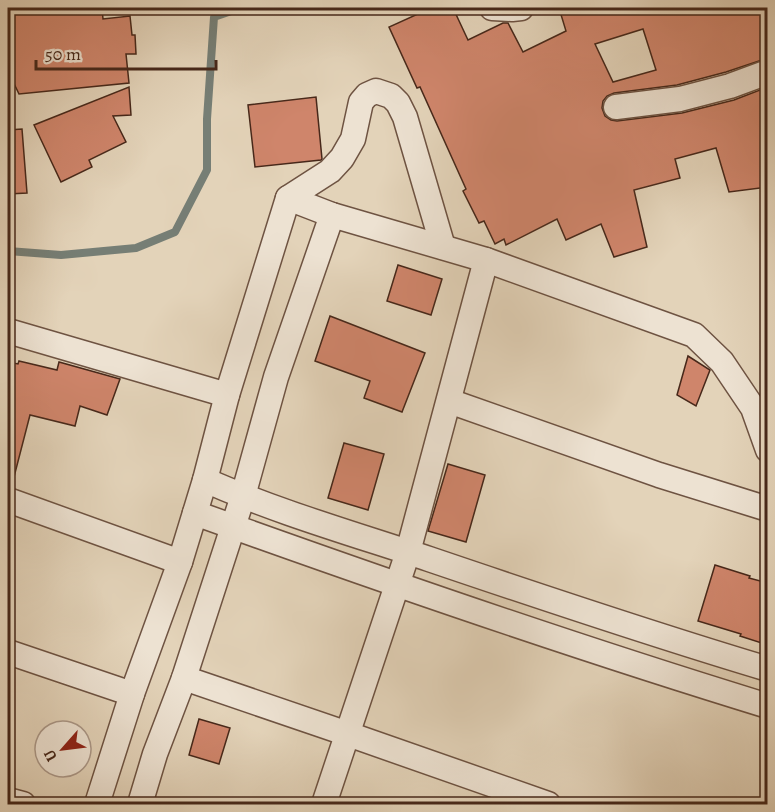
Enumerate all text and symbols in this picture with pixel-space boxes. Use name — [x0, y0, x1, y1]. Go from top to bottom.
scale bar — [36, 33, 216, 71]
text: 50 m — [45, 42, 81, 66]
north arrow — [33, 719, 93, 779]
text: U — [38, 745, 63, 765]

